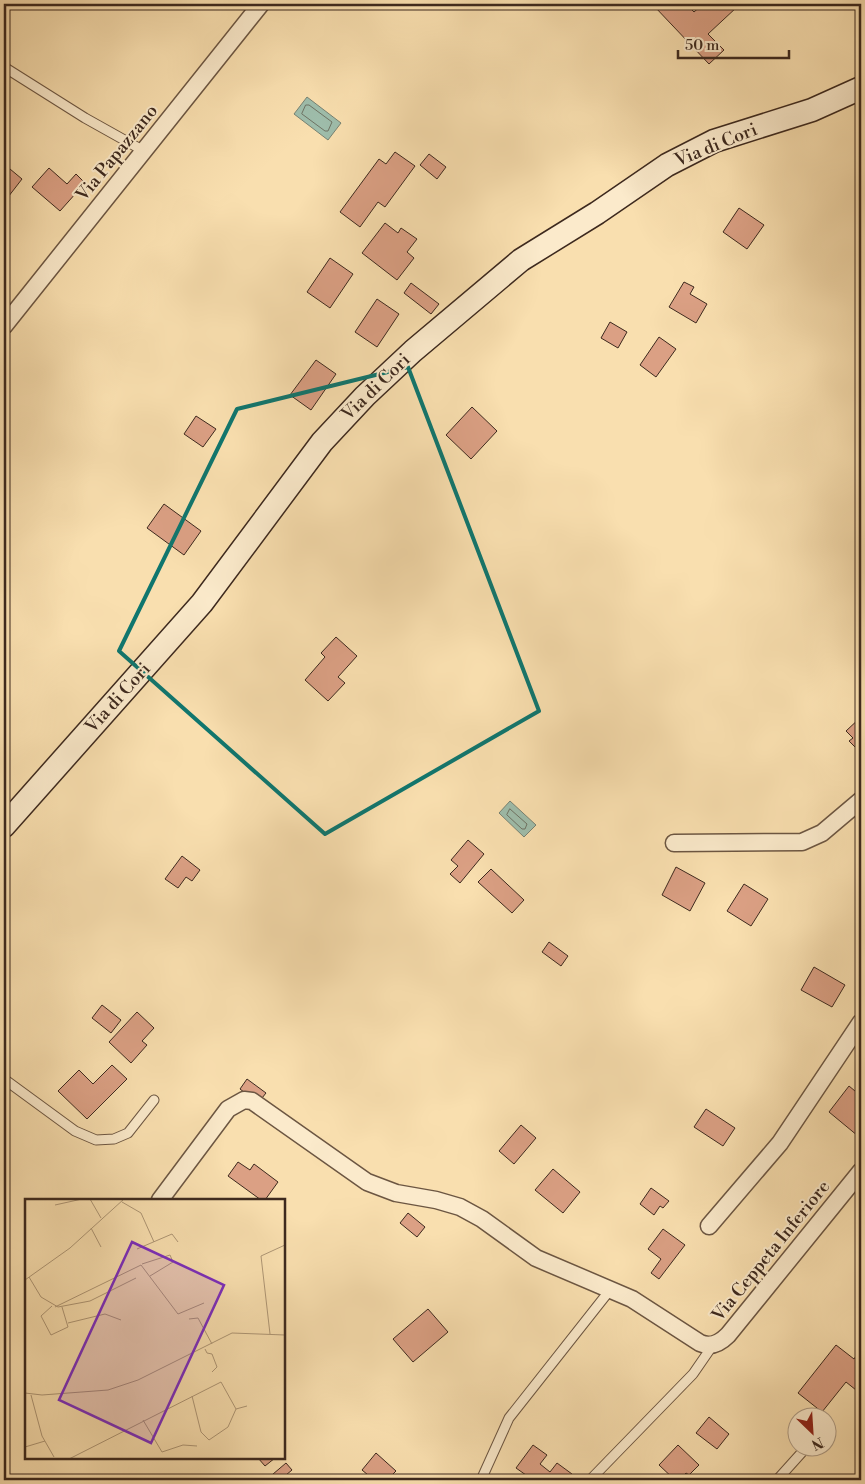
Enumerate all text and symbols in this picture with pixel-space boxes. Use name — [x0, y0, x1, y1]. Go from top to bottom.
scale bar — [678, 28, 789, 60]
text: 50 m — [685, 36, 719, 55]
street label: Via Papazzano — [70, 100, 163, 207]
street label: Via di Cori — [670, 118, 761, 172]
street label: Via di Cori — [336, 348, 415, 426]
street label: Via di Cori — [80, 658, 156, 739]
street label: Via Ceppeta Inferiore — [706, 1176, 835, 1327]
inset map — [25, 1199, 285, 1459]
north arrow — [788, 1406, 838, 1456]
text: N — [808, 1432, 826, 1453]

